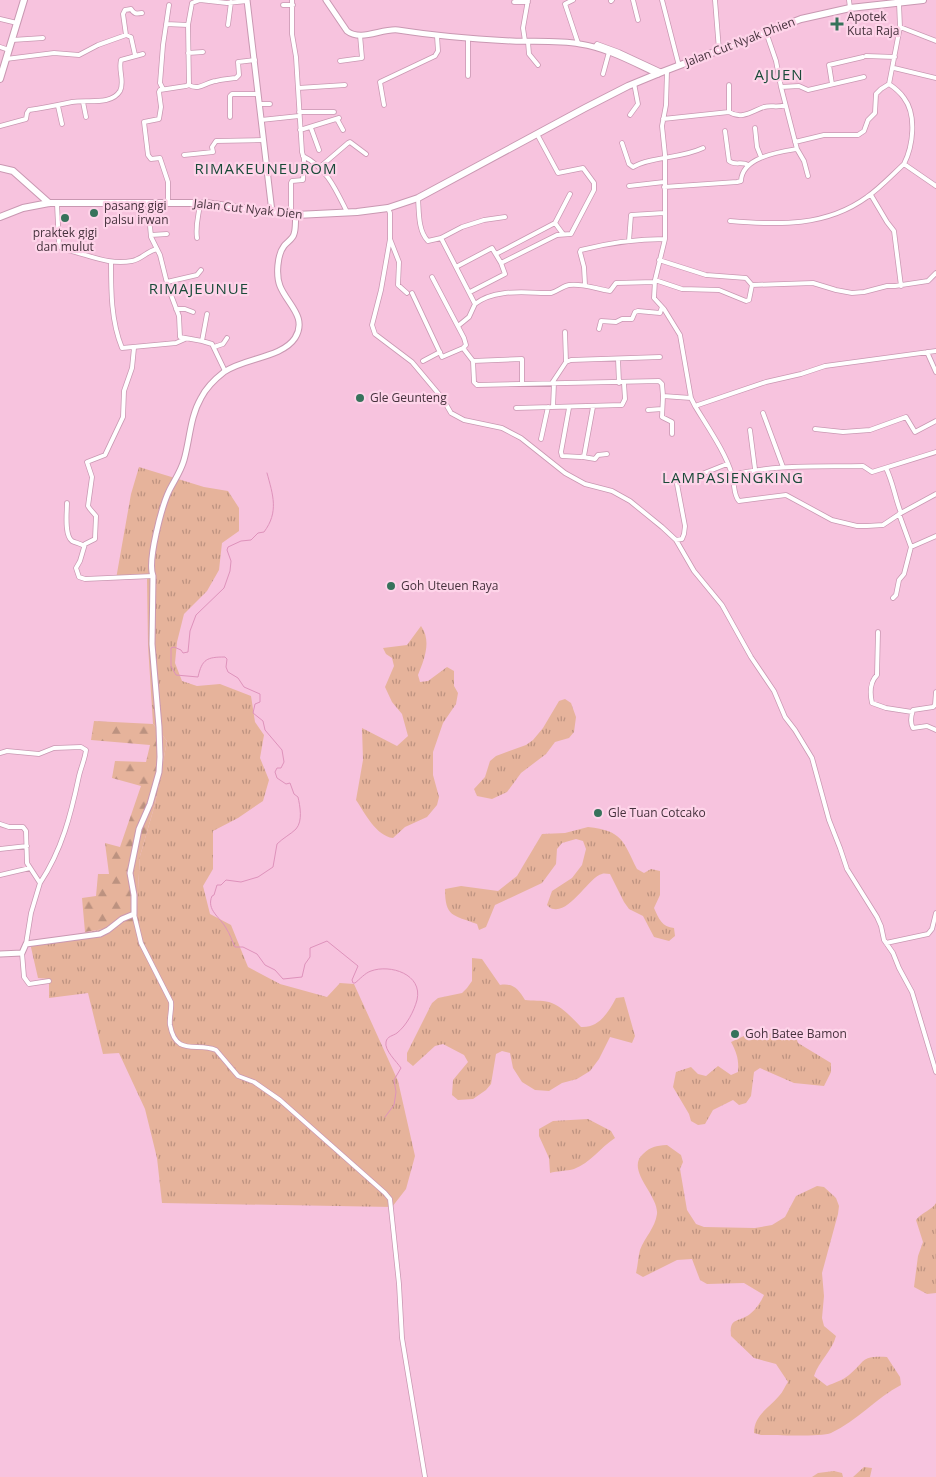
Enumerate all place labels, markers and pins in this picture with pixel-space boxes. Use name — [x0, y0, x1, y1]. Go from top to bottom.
place label: Apotek Kuta Raja — [847, 8, 900, 39]
marker: Apotek Kuta Raja — [831, 18, 843, 30]
place label: pasang gigi palsu irwan — [104, 197, 169, 228]
marker: pasang gigi palsu irwan — [88, 207, 100, 219]
marker: praktek gigi dan mulut — [59, 212, 71, 224]
place label: praktek gigi dan mulut — [33, 224, 97, 255]
place label: Gle Geunteng — [370, 389, 447, 406]
marker: Gle Geunteng — [354, 392, 366, 404]
place label: Goh Uteuen Raya — [401, 577, 499, 594]
marker: Goh Uteuen Raya — [385, 580, 397, 592]
place label: Gle Tuan Cotcako — [608, 804, 706, 821]
marker: Gle Tuan Cotcako — [592, 807, 604, 819]
place label: Goh Batee Bamon — [745, 1025, 847, 1042]
marker: Goh Batee Bamon — [729, 1028, 741, 1040]

